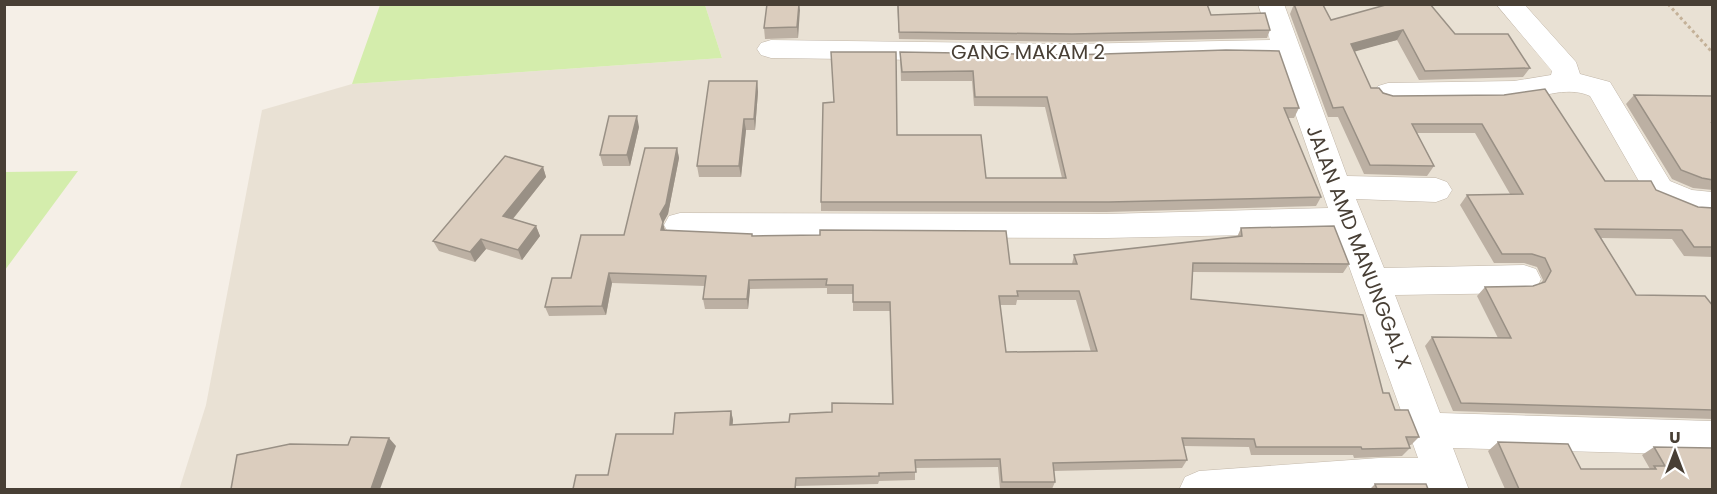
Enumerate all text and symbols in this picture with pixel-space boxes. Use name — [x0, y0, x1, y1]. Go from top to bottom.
street label: GANG MAKAM 2 — [951, 38, 1105, 66]
street label: JALAN AMD MANUNGGAL X — [1300, 121, 1418, 373]
north arrow — [1645, 422, 1705, 482]
text: U — [1669, 426, 1681, 449]

